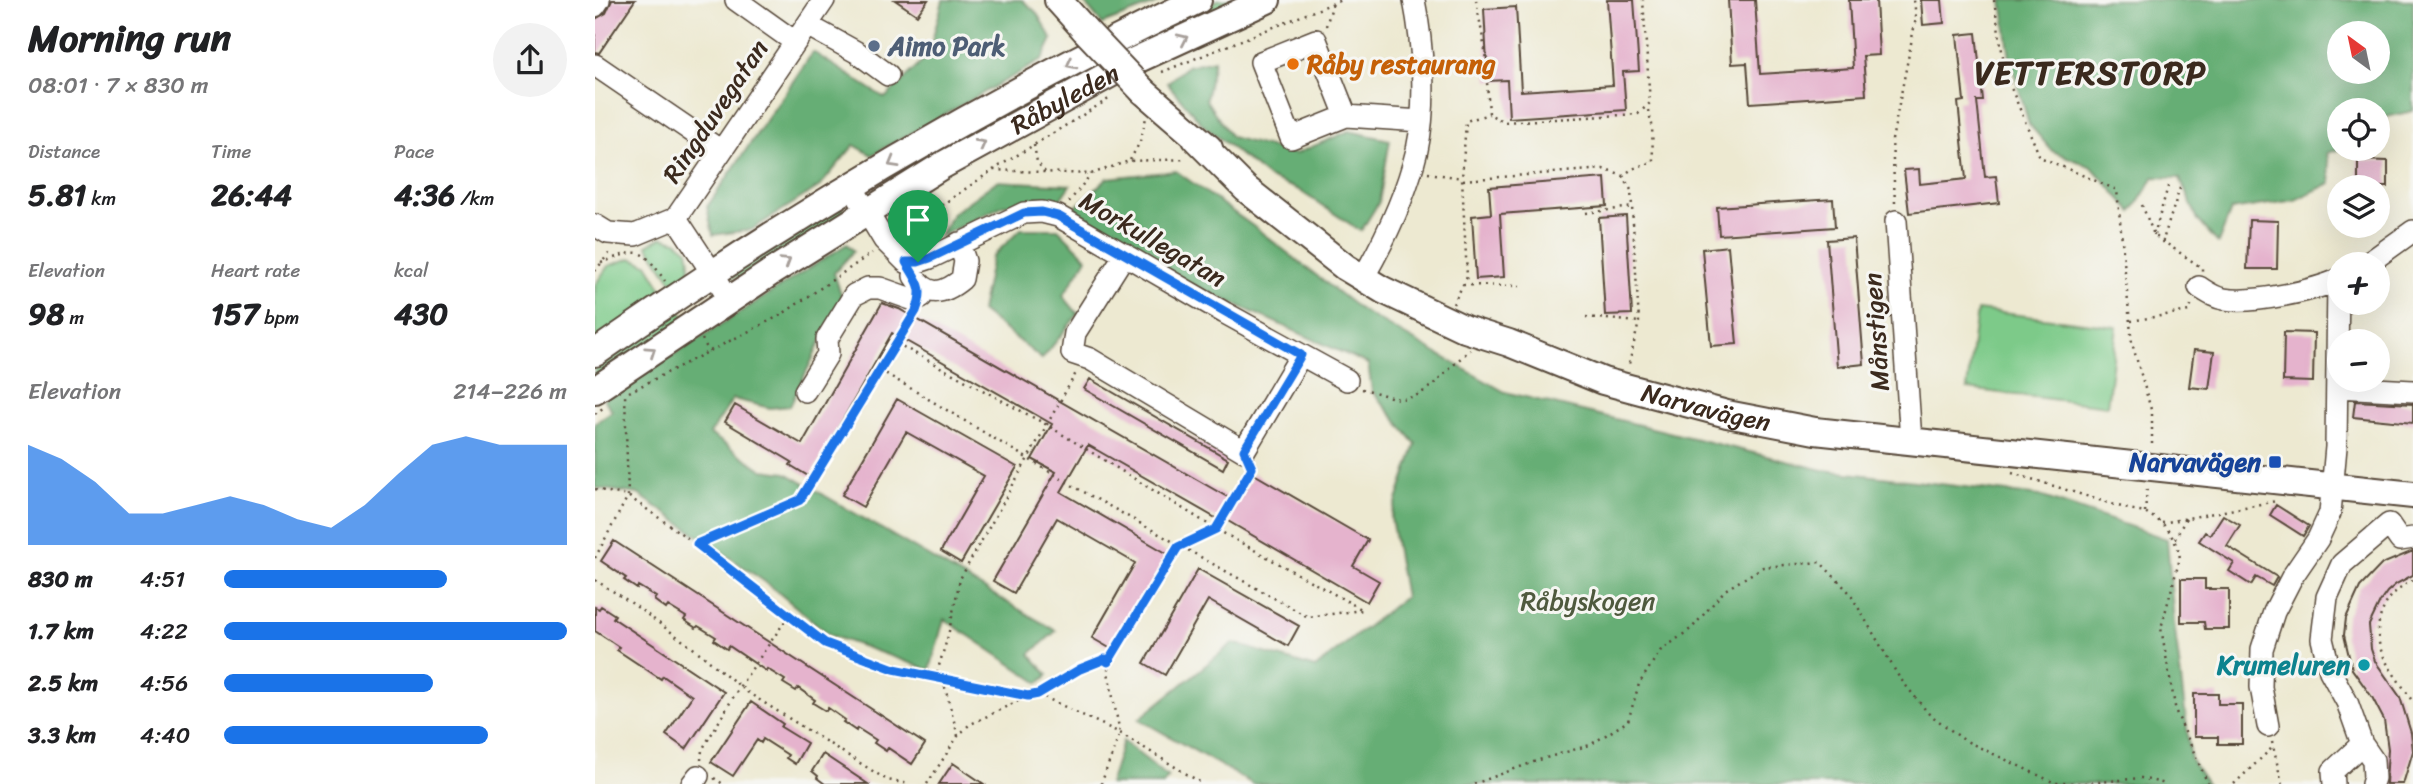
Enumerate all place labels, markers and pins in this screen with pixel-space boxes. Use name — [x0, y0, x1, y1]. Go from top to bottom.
place label: Aimo Park — [887, 23, 1006, 69]
marker: Aimo Park — [866, 38, 882, 54]
place label: Råby restaurang — [1306, 41, 1496, 87]
marker: Råby restaurang — [1285, 56, 1301, 72]
pin — [888, 190, 948, 262]
place label: Narvavägen — [2128, 439, 2261, 485]
marker: Narvavägen — [2267, 454, 2283, 470]
place label: Krumeluren — [2216, 642, 2350, 688]
marker: Krumeluren — [2356, 657, 2372, 673]

